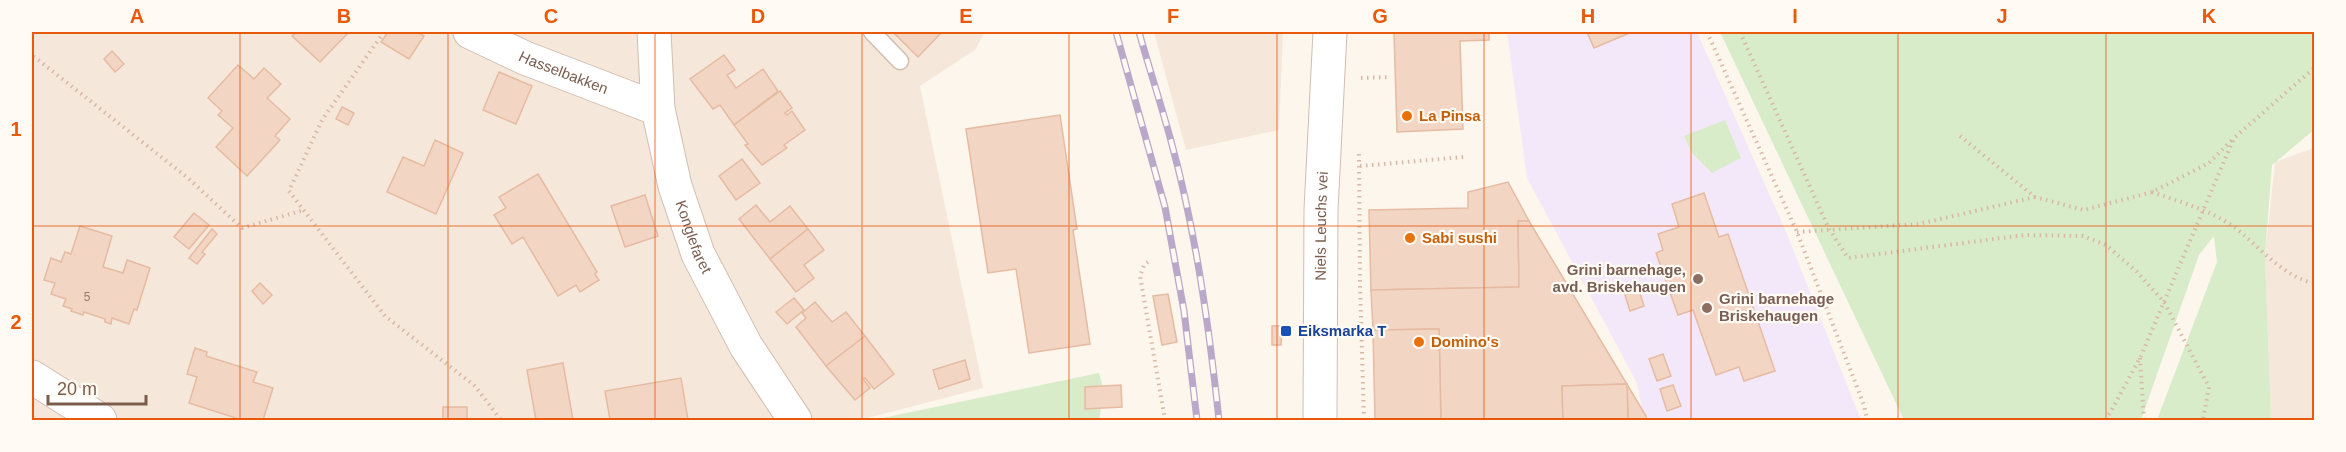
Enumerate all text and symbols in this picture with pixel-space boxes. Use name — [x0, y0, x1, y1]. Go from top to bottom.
text: A — [130, 5, 144, 27]
text: B — [337, 5, 351, 27]
text: C — [544, 5, 558, 27]
text: D — [751, 5, 765, 27]
text: E — [959, 5, 973, 27]
text: F — [1167, 5, 1179, 27]
text: G — [1372, 5, 1388, 27]
text: H — [1581, 5, 1595, 27]
text: I — [1792, 5, 1798, 27]
text: J — [1996, 5, 2008, 27]
text: K — [2202, 5, 2217, 27]
street label: Hasselbakken — [516, 47, 611, 97]
place label: La Pinsa — [1419, 107, 1481, 124]
marker: La Pinsa — [1400, 109, 1414, 123]
text: 1 — [10, 118, 22, 140]
street label: Niels Leuchs vei — [1312, 171, 1331, 281]
street label: Konglefaret — [672, 198, 716, 277]
place label: Sabi sushi — [1422, 229, 1497, 246]
marker: Sabi sushi — [1403, 231, 1417, 245]
place label: Grini barnehage, avd. Briskehaugen — [1553, 261, 1686, 295]
marker: Grini barnehage, avd. Briskehaugen — [1691, 272, 1705, 286]
house number: 5 — [84, 290, 91, 304]
place label: Grini barnehage Briskehaugen — [1719, 290, 1834, 324]
marker: Grini barnehage Briskehaugen — [1700, 301, 1714, 315]
text: 2 — [10, 311, 22, 333]
place label: Eiksmarka T — [1298, 322, 1386, 339]
marker: Eiksmarka T — [1279, 324, 1293, 338]
place label: Domino's — [1431, 333, 1499, 350]
marker: Domino's — [1412, 335, 1426, 349]
scale bar — [48, 368, 146, 406]
text: 20 m — [57, 379, 97, 399]

